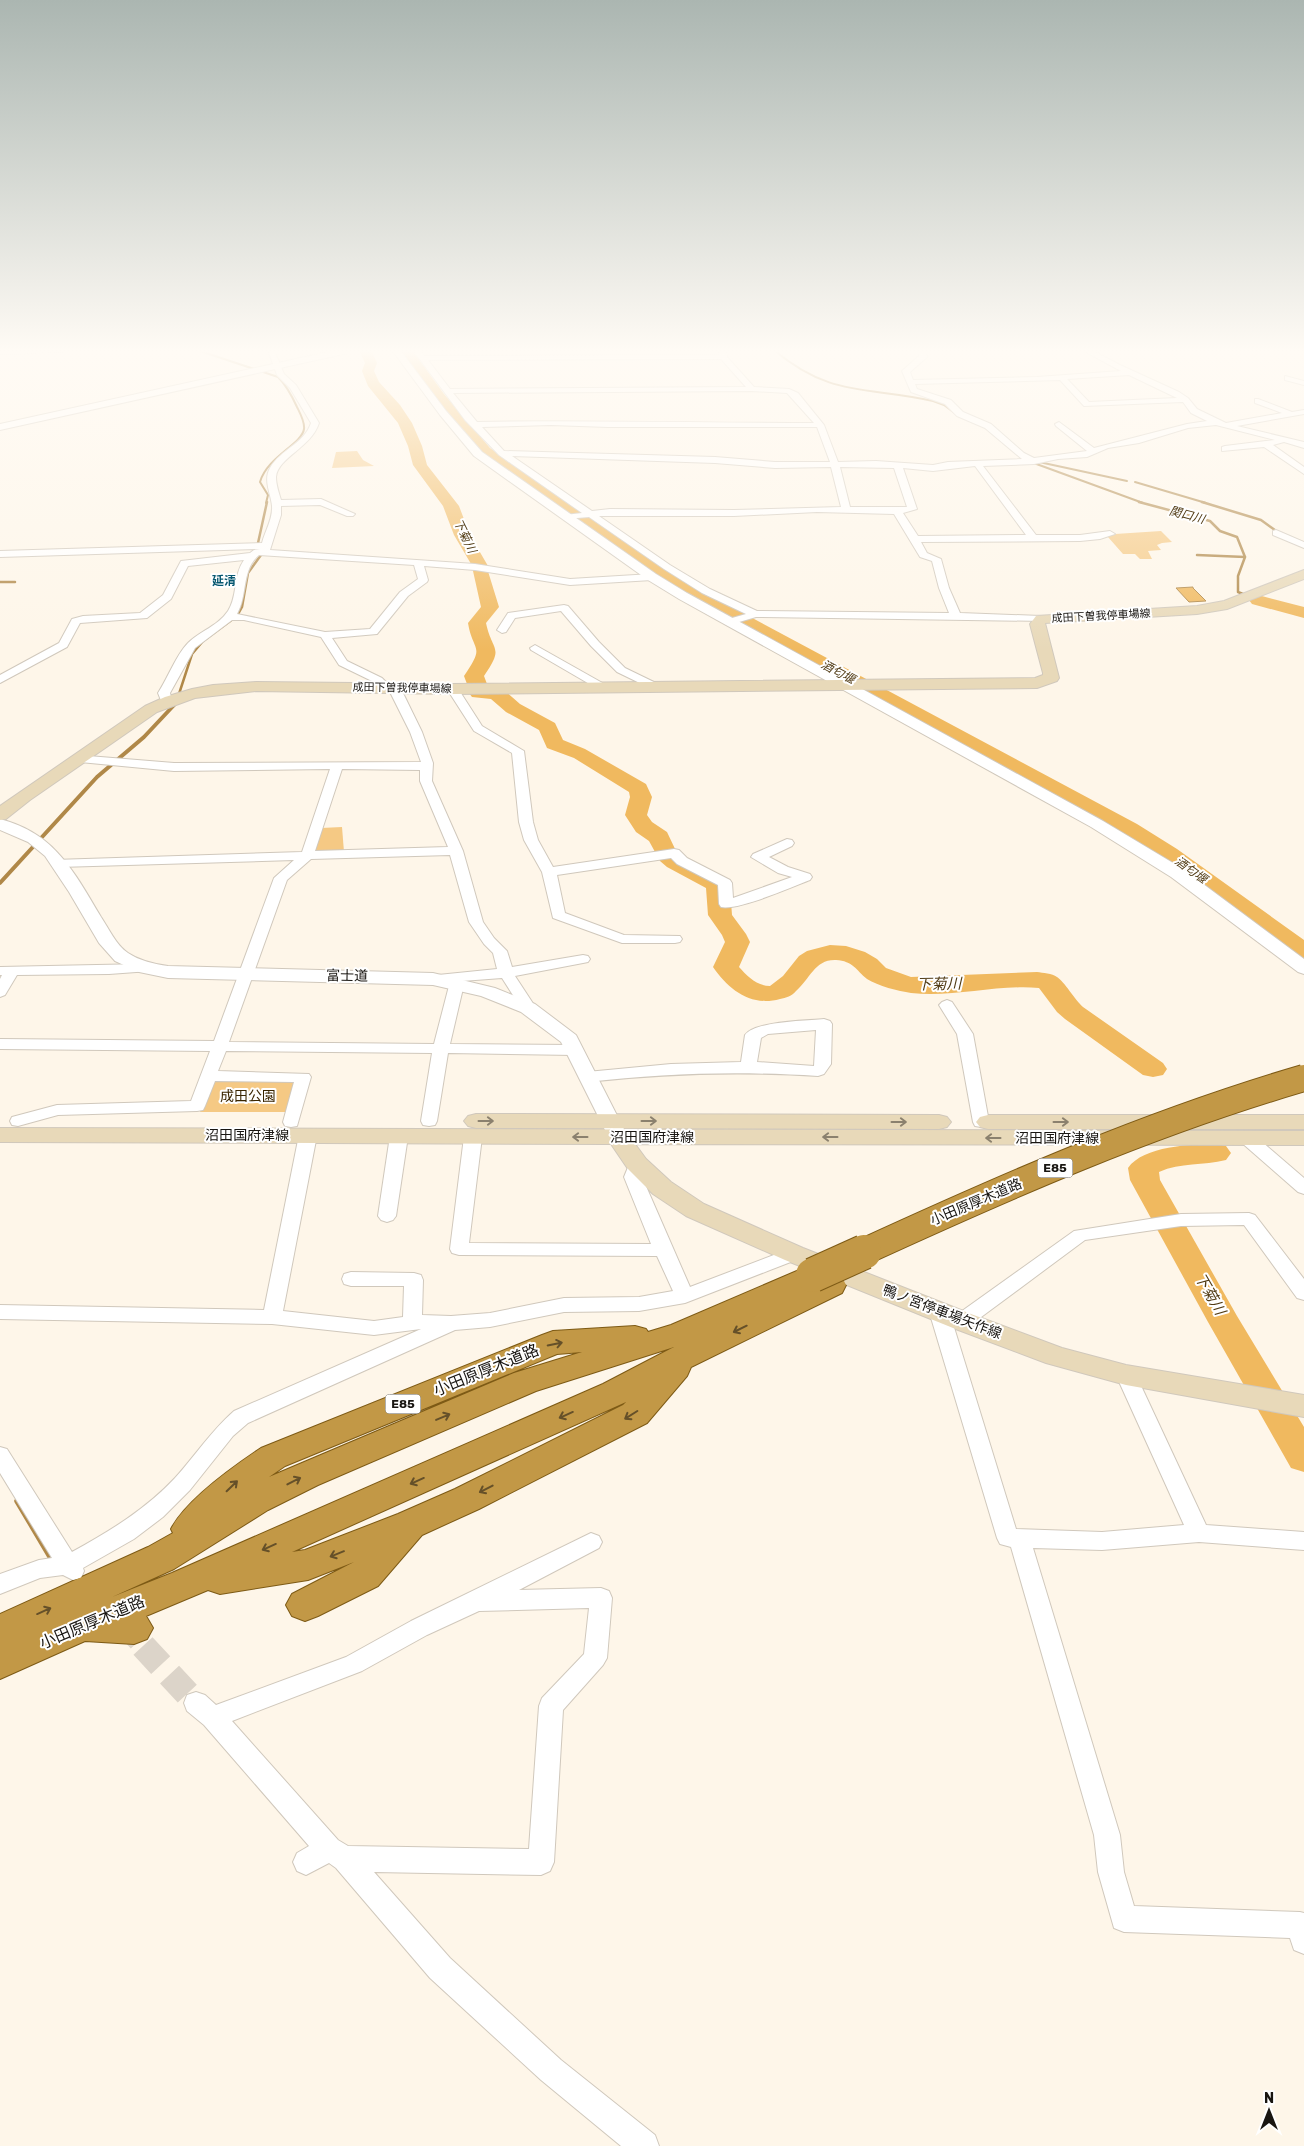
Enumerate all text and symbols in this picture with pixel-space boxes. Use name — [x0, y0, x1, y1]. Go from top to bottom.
water label: 関口川 — [1168, 504, 1208, 527]
water label: 下菊川 — [451, 517, 480, 557]
district label: 延清 — [212, 574, 236, 588]
street label: 成田下曽我停車場線 — [1051, 607, 1151, 625]
water label: 酒匂堰 — [819, 657, 859, 688]
street label: 成田下曽我停車場線 — [352, 681, 452, 695]
water label: 酒匂堰 — [1172, 854, 1211, 887]
street label: 富士道 — [326, 967, 368, 985]
water label: 下菊川 — [916, 975, 964, 993]
park label: 成田公園 — [220, 1088, 276, 1105]
one-way arrow — [478, 1116, 494, 1126]
one-way arrow — [640, 1116, 656, 1126]
one-way arrow — [890, 1117, 906, 1127]
one-way arrow — [1052, 1117, 1069, 1127]
street label: 沼田国府津線 — [205, 1127, 289, 1144]
street label: 沼田国府津線 — [610, 1129, 694, 1146]
street label: 沼田国府津線 — [1015, 1130, 1099, 1147]
one-way arrow — [573, 1132, 589, 1142]
one-way arrow — [823, 1132, 839, 1142]
one-way arrow — [985, 1133, 1002, 1143]
road number: E85 — [1038, 1158, 1072, 1178]
street label: 小田原厚木道路 — [928, 1175, 1024, 1229]
water label: 下菊川 — [1191, 1270, 1230, 1320]
street label: 鴨ノ宮停車場矢作線 — [880, 1281, 1004, 1343]
one-way arrow — [733, 1325, 748, 1334]
one-way arrow — [547, 1338, 563, 1348]
street label: 小田原厚木道路 — [431, 1340, 541, 1400]
road number: E85 — [386, 1395, 420, 1414]
one-way arrow — [559, 1410, 574, 1420]
one-way arrow — [624, 1410, 638, 1420]
one-way arrow — [435, 1411, 450, 1421]
one-way arrow — [286, 1476, 301, 1485]
one-way arrow — [410, 1477, 425, 1486]
one-way arrow — [226, 1480, 239, 1492]
one-way arrow — [479, 1485, 494, 1494]
one-way arrow — [262, 1542, 277, 1552]
one-way arrow — [330, 1549, 345, 1559]
street label: 小田原厚木道路 — [37, 1591, 147, 1653]
one-way arrow — [36, 1606, 51, 1615]
north arrow — [1244, 2086, 1294, 2136]
text: N — [1264, 2090, 1274, 2107]

